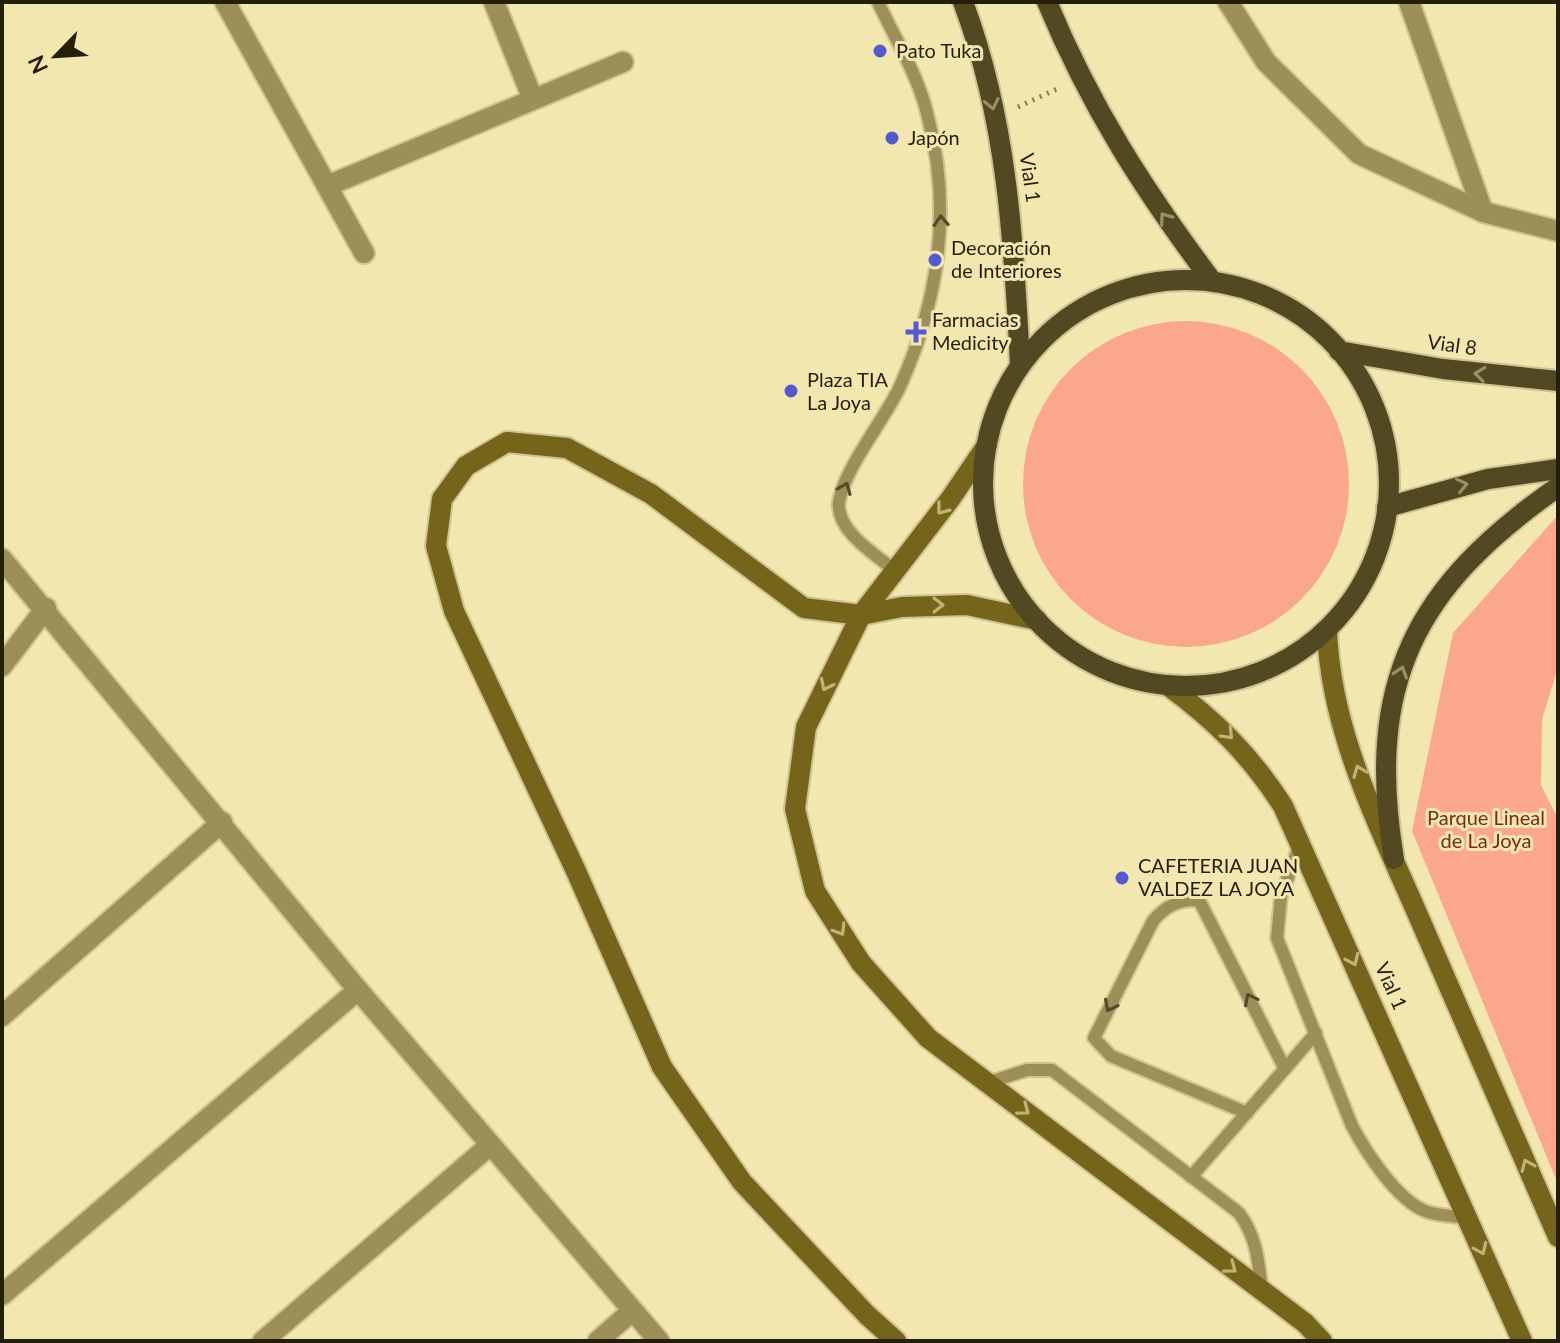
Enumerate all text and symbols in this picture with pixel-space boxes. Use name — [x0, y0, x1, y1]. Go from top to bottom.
north arrow — [16, 16, 96, 96]
place label: Pato Tuka — [896, 38, 981, 62]
marker: Pato Tuka — [871, 42, 889, 60]
text: N — [22, 51, 53, 78]
one-way arrow — [983, 96, 1000, 110]
place label: Japón — [908, 125, 960, 149]
marker: Japón — [883, 129, 901, 147]
street label: Vial 1 — [1016, 152, 1046, 204]
one-way arrow — [1161, 213, 1175, 227]
one-way arrow — [932, 214, 949, 227]
place label: Decoración de Interiores — [951, 235, 1062, 282]
marker: Decoración de Interiores — [926, 251, 944, 269]
place label: Farmacias Medicity — [932, 307, 1018, 354]
marker: Farmacias Medicity — [907, 323, 925, 341]
street label: Vial 8 — [1426, 329, 1478, 359]
one-way arrow — [1473, 366, 1487, 383]
place label: Plaza TIA La Joya — [807, 367, 889, 414]
marker: Plaza TIA La Joya — [782, 382, 800, 400]
one-way arrow — [1455, 477, 1468, 494]
one-way arrow — [835, 482, 852, 496]
one-way arrow — [938, 500, 952, 515]
one-way arrow — [932, 596, 945, 614]
one-way arrow — [1392, 665, 1408, 679]
one-way arrow — [821, 676, 836, 691]
one-way arrow — [1219, 725, 1233, 739]
one-way arrow — [1352, 765, 1369, 779]
park label: Parque Lineal de La Joya — [1427, 805, 1545, 852]
place label: CAFETERIA JUAN VALDEZ LA JOYA — [1138, 853, 1298, 900]
marker: CAFETERIA JUAN VALDEZ LA JOYA — [1113, 869, 1131, 887]
one-way arrow — [830, 921, 845, 935]
one-way arrow — [1343, 952, 1359, 966]
street label: Vial 1 — [1371, 958, 1413, 1013]
one-way arrow — [1244, 993, 1259, 1008]
one-way arrow — [1104, 998, 1120, 1013]
one-way arrow — [1015, 1101, 1029, 1115]
one-way arrow — [1520, 1159, 1536, 1173]
one-way arrow — [1472, 1241, 1488, 1255]
one-way arrow — [1222, 1258, 1237, 1272]

